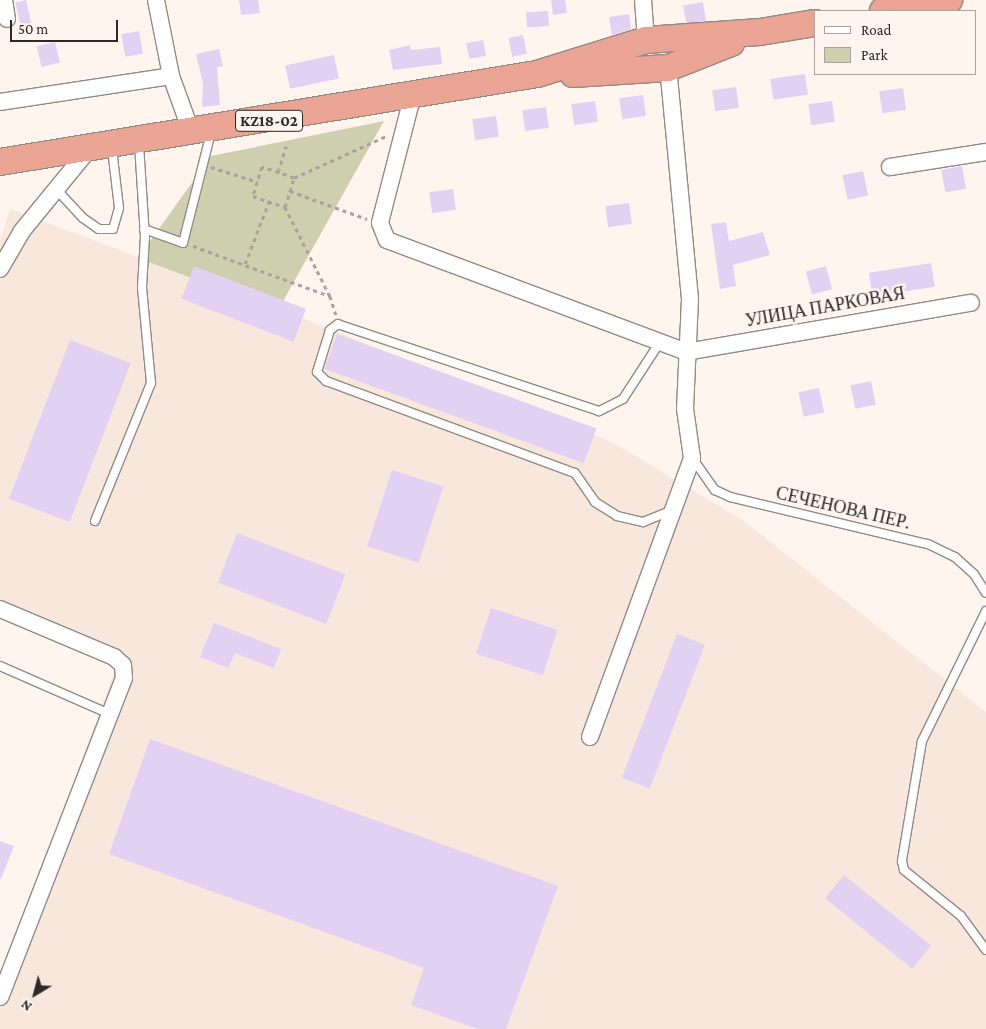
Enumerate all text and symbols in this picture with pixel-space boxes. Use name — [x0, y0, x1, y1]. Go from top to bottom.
scale bar — [12, 10, 120, 42]
legend — [814, 10, 976, 75]
text: 50 m — [18, 21, 48, 37]
text: Road — [861, 22, 891, 38]
text: Park — [861, 47, 888, 63]
road number: KZ18-02 — [234, 108, 304, 134]
street label: УЛИЦА ПАРКОВАЯ — [743, 282, 907, 332]
street label: СЕЧЕНОВА ПЕР. — [774, 482, 912, 534]
north arrow — [10, 969, 60, 1019]
text: N — [17, 997, 35, 1015]

